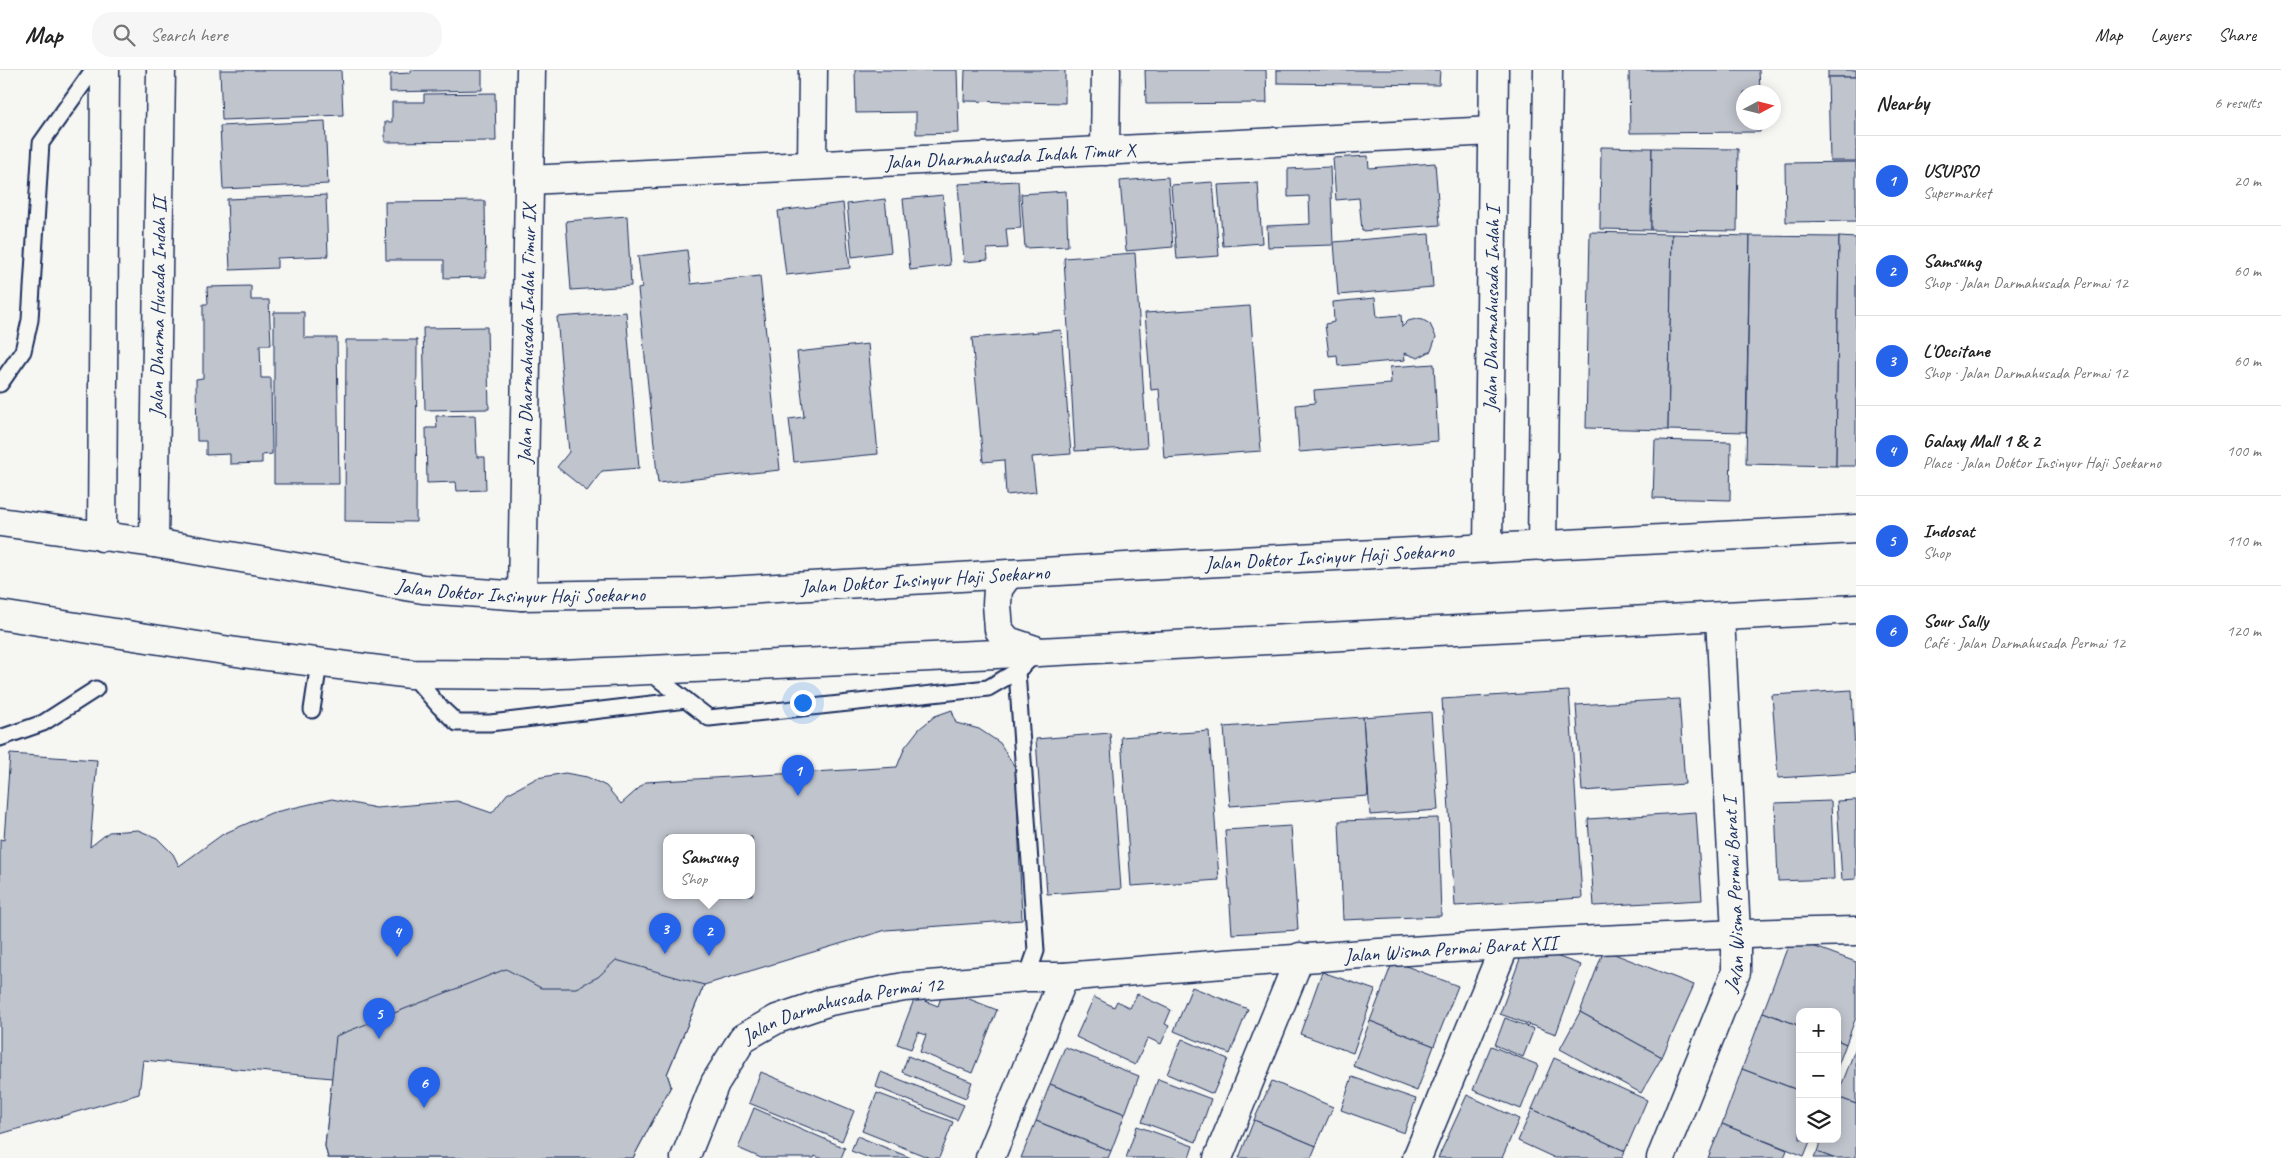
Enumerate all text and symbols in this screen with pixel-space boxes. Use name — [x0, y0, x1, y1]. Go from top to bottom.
search box — [92, 12, 442, 57]
text: Map — [25, 20, 62, 50]
icon: search — [110, 21, 138, 49]
text: Search here — [150, 23, 228, 47]
text: Map — [2095, 24, 2123, 46]
text: Layers — [2151, 24, 2190, 46]
text: Share — [2218, 24, 2256, 46]
north arrow — [1736, 85, 1781, 130]
text: Nearby — [1876, 90, 1929, 116]
text: 6 results — [2214, 93, 2261, 113]
street label: Jalan Dharmahusada Indah Timur X — [883, 137, 1138, 174]
text: USUPSO — [1923, 159, 1978, 183]
text: 1 — [1888, 171, 1896, 191]
text: 20 m — [2234, 171, 2261, 191]
text: Supermarket — [1923, 183, 1991, 203]
street label: Jalan Dharma Husada Indah II — [143, 193, 172, 418]
street label: Jalan Dharmahusada Indah Timur IX — [512, 201, 541, 465]
street label: Jalan Dharmahusada Indah I — [1477, 202, 1505, 413]
text: Samsung — [1923, 249, 1981, 273]
text: 2 — [1888, 261, 1896, 281]
text: 60 m — [2234, 261, 2261, 281]
text: Shop · Jalan Darmahusada Permai 12 — [1923, 273, 2128, 293]
text: L'Occitane — [1923, 339, 1990, 363]
text: 3 — [1888, 351, 1896, 371]
text: 60 m — [2234, 351, 2261, 371]
text: Shop · Jalan Darmahusada Permai 12 — [1923, 363, 2128, 383]
text: Galaxy Mall 1 & 2 — [1923, 429, 2040, 453]
text: 4 — [1888, 441, 1896, 461]
text: 100 m — [2227, 441, 2261, 461]
text: Place · Jalan Doktor Insinyur Haji Soekarno — [1923, 453, 2161, 473]
text: Indosat — [1923, 519, 1975, 543]
text: 5 — [1889, 531, 1895, 551]
text: 110 m — [2227, 531, 2261, 551]
street label: Jalan Doktor Insinyur Haji Soekarno — [1203, 537, 1455, 575]
text: Shop — [1923, 543, 1950, 563]
street label: Jalan Doktor Insinyur Haji Soekarno — [799, 559, 1051, 599]
street label: Jalan Doktor Insinyur Haji Soekarno — [393, 572, 646, 609]
text: Sour Sally — [1923, 609, 1988, 633]
text: 6 — [1888, 621, 1896, 641]
text: 120 m — [2227, 621, 2261, 641]
text: Café · Jalan Darmahusada Permai 12 — [1923, 633, 2125, 653]
your location — [790, 690, 816, 716]
pin: 1 — [782, 755, 814, 796]
street label: Jalan Wisma Permai Barat I — [1716, 792, 1749, 996]
popup — [663, 834, 755, 899]
text: Samsung — [680, 845, 738, 869]
text: Shop — [680, 869, 707, 889]
pin: 3 — [649, 913, 681, 954]
pin: 2 — [693, 915, 725, 956]
pin: 4 — [381, 916, 413, 957]
street label: Jalan Wisma Permai Barat XII — [1342, 929, 1561, 968]
street label: Jalan Darmahusada Permai 12 — [737, 971, 946, 1049]
pin: 5 — [363, 998, 395, 1039]
map controls — [1796, 1008, 1841, 1143]
button: + — [1796, 1008, 1841, 1053]
button: − — [1796, 1053, 1841, 1098]
pin: 6 — [408, 1067, 440, 1108]
button: layers — [1796, 1098, 1841, 1143]

